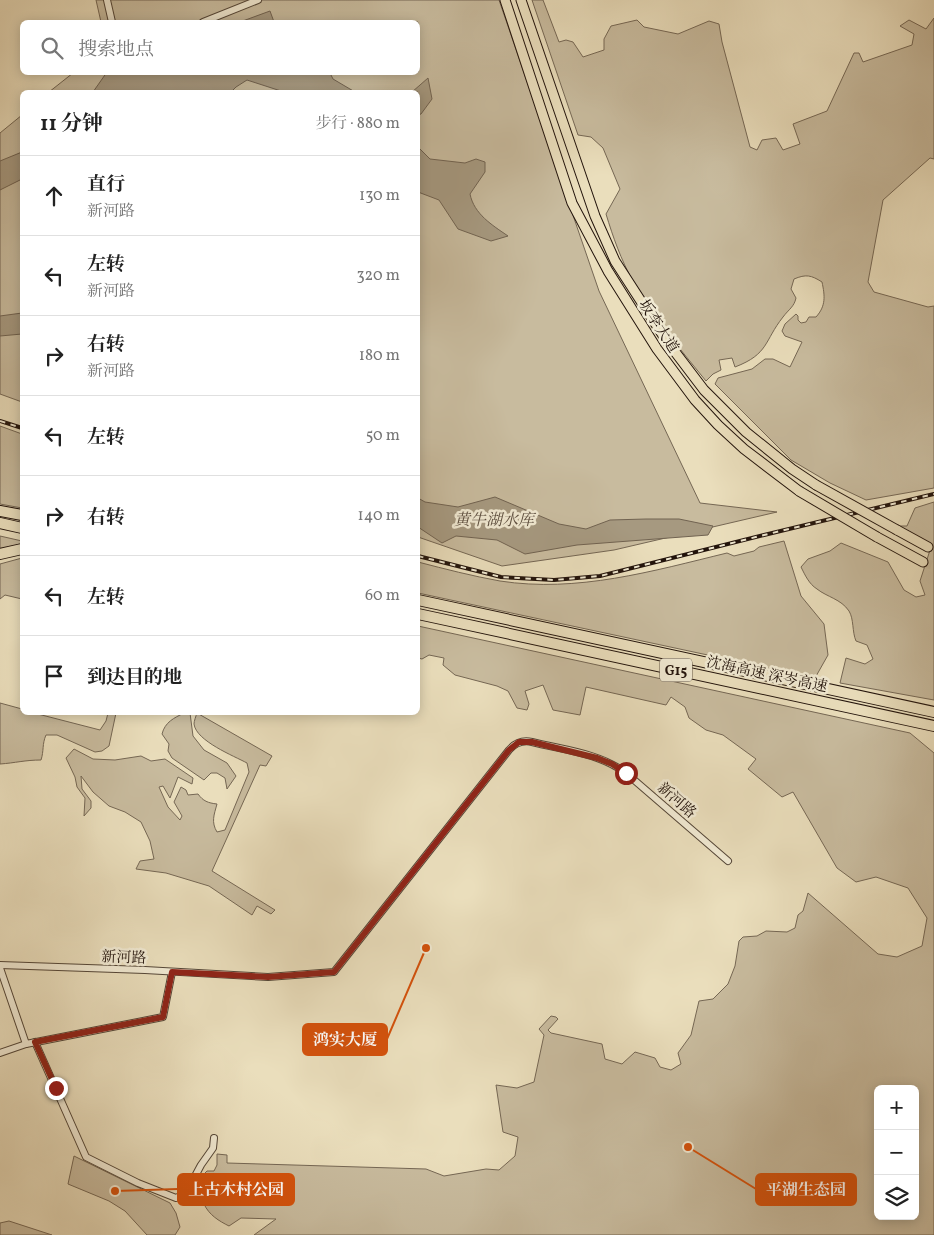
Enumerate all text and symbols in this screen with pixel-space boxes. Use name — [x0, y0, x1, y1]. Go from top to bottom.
search box — [20, 20, 420, 75]
icon: search — [38, 34, 66, 62]
text: 搜索地点 — [78, 37, 154, 63]
text: 11 分钟 — [40, 110, 103, 139]
text: 步行 · 880 m — [315, 113, 400, 135]
text: 直行 — [87, 172, 125, 198]
icon: ahead — [40, 182, 68, 210]
text: 130 m — [359, 185, 400, 207]
text: 新河路 — [87, 201, 135, 223]
text: 左转 — [87, 252, 125, 278]
icon: left — [40, 262, 68, 290]
text: 320 m — [356, 265, 400, 287]
text: 新河路 — [87, 281, 135, 303]
street label: 坂李大道 — [633, 296, 683, 358]
text: 右转 — [87, 332, 125, 358]
icon: right — [40, 342, 68, 370]
text: 180 m — [359, 345, 400, 367]
text: 新河路 — [87, 361, 135, 383]
icon: left — [40, 422, 68, 450]
text: 左转 — [87, 425, 125, 451]
text: 50 m — [366, 425, 400, 447]
icon: right — [40, 502, 68, 530]
text: 右转 — [87, 505, 125, 531]
text: 140 m — [358, 505, 400, 527]
water label: 黄牛湖水库 — [454, 510, 537, 532]
icon: left — [40, 582, 68, 610]
text: 左转 — [87, 585, 125, 611]
text: 60 m — [365, 585, 400, 607]
street label: 沈海高速 深岑高速 — [704, 652, 829, 699]
road number: G15 — [660, 658, 692, 682]
icon: arrive — [40, 662, 68, 690]
text: 到达目的地 — [87, 665, 182, 691]
route start — [615, 762, 638, 785]
street label: 新河路 — [652, 778, 700, 824]
street label: 新河路 — [101, 947, 147, 970]
callout: 鸿实大厦 — [303, 1024, 387, 1055]
text: 鸿实大厦 — [313, 1030, 377, 1052]
route end — [45, 1077, 68, 1100]
map controls — [874, 1085, 919, 1220]
button: + — [874, 1085, 919, 1130]
button: − — [874, 1130, 919, 1175]
callout: 上古木村公园 — [178, 1174, 294, 1205]
callout: 平湖生态园 — [756, 1174, 856, 1205]
button: layers — [874, 1175, 919, 1220]
text: 上古木村公园 — [188, 1180, 284, 1202]
text: 平湖生态园 — [766, 1180, 846, 1202]

